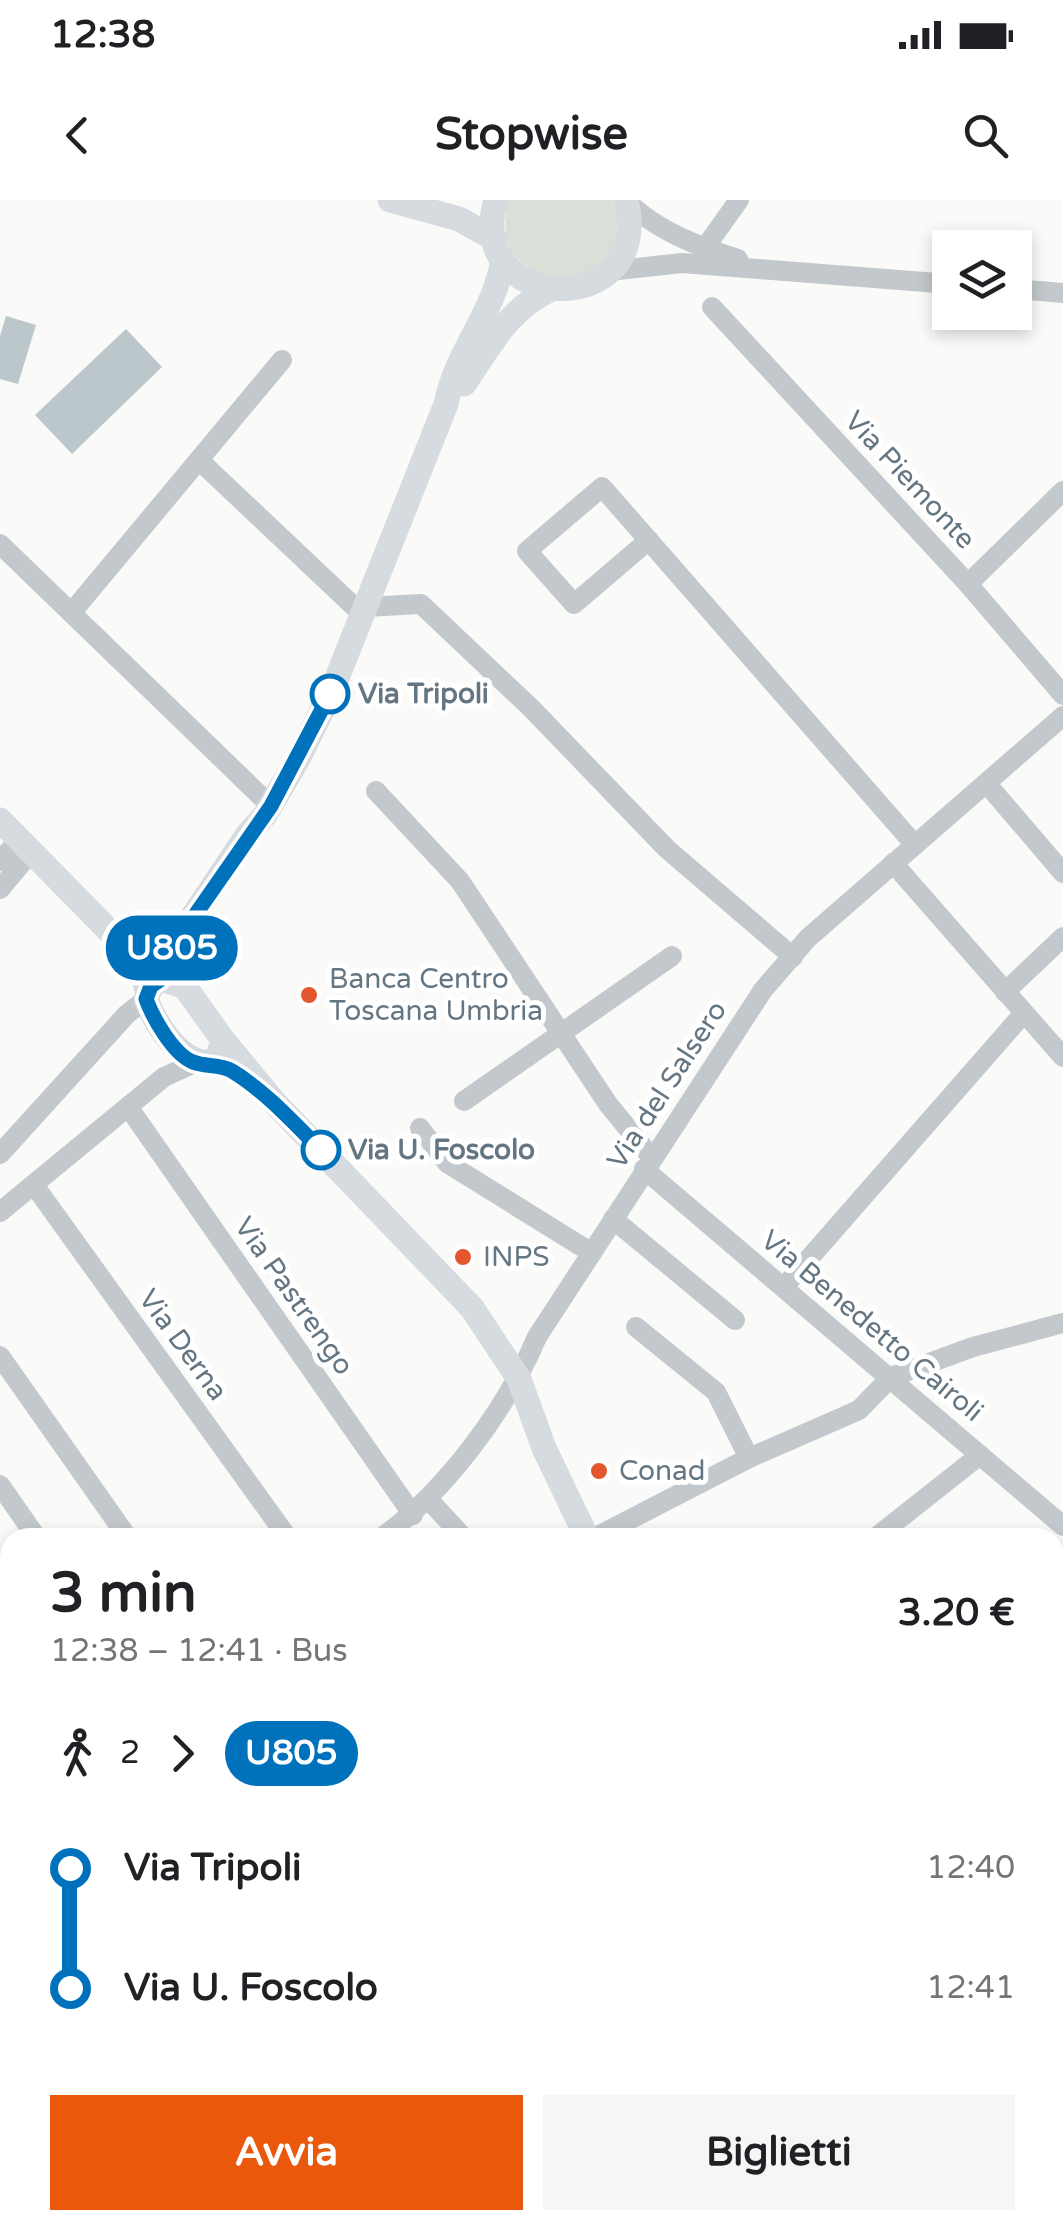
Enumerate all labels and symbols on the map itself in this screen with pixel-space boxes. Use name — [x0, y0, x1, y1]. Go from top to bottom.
street label: Via Piemonte — [837, 404, 983, 556]
marker: Via Tripoli — [311, 675, 349, 713]
place label: Via Tripoli — [358, 677, 489, 711]
line badge: U805 — [102, 916, 242, 980]
place label: Banca Centro Toscana Umbria — [329, 962, 543, 1028]
marker: Banca Centro Toscana Umbria — [298, 984, 320, 1006]
street label: Via del Salsero — [600, 995, 734, 1175]
marker: Via U. Foscolo — [302, 1131, 340, 1169]
place label: Via U. Foscolo — [348, 1133, 535, 1167]
street label: Via Pastrengo — [227, 1211, 361, 1381]
street label: Via Benedetto Cairoli — [754, 1223, 990, 1429]
place label: INPS — [483, 1240, 550, 1274]
marker: INPS — [452, 1246, 474, 1268]
street label: Via Derna — [131, 1283, 235, 1407]
place label: Conad — [619, 1454, 706, 1488]
marker: Conad — [588, 1460, 610, 1482]

